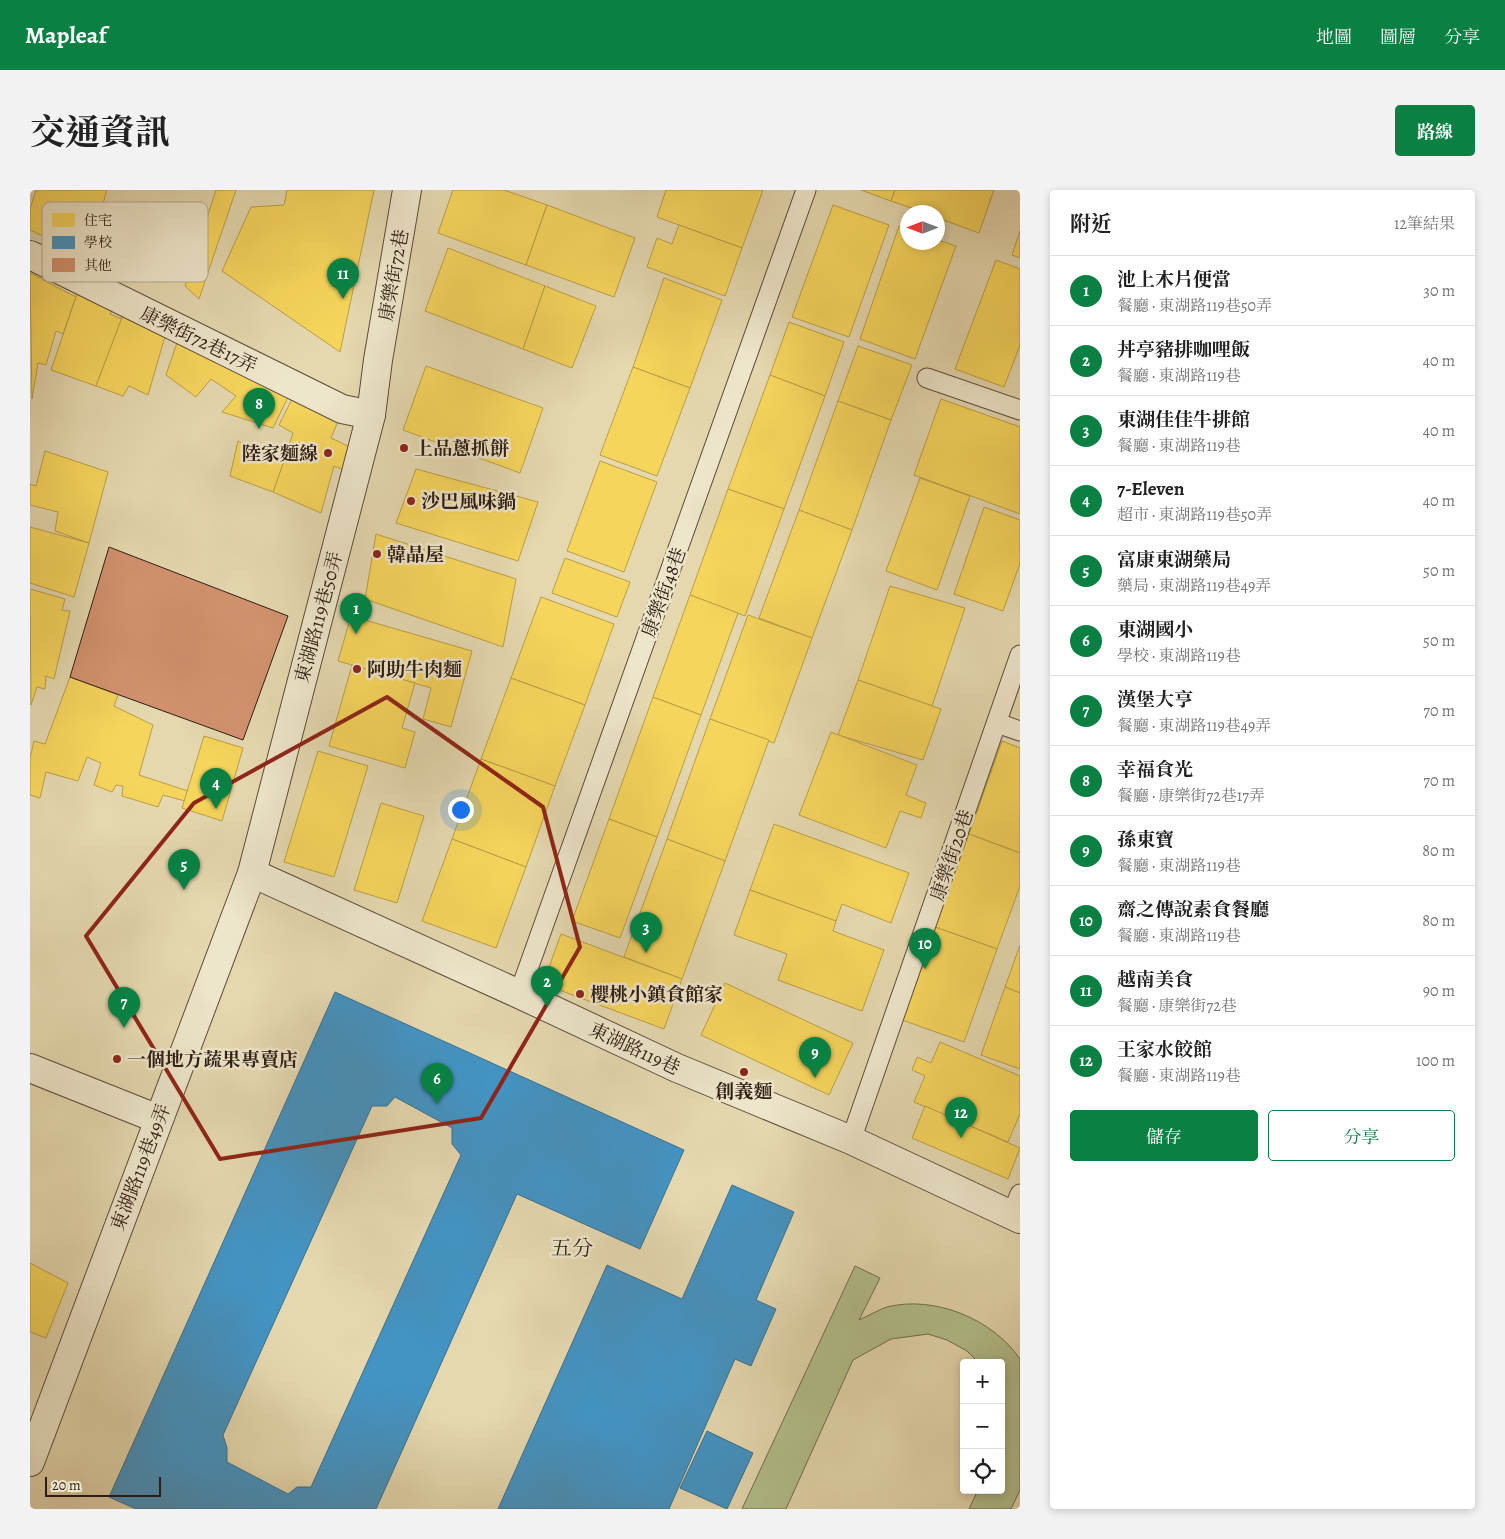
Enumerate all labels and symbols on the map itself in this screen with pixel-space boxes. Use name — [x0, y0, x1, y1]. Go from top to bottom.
legend — [42, 202, 208, 282]
north arrow — [900, 205, 945, 250]
text: 住宅 — [84, 211, 112, 230]
street label: 康樂街72巷 — [373, 227, 415, 323]
text: 學校 — [84, 233, 112, 252]
text: 其他 — [84, 256, 112, 275]
pin: 11 — [327, 258, 359, 299]
street label: 康樂街72巷17弄 — [136, 300, 261, 379]
pin: 8 — [243, 388, 275, 429]
place label: 上品蔥抓餅 — [414, 436, 510, 462]
place label: 陸家麵線 — [242, 441, 318, 467]
marker: 上品蔥抓餅 — [398, 442, 410, 454]
marker: 陸家麵線 — [322, 447, 334, 459]
place label: 沙巴風味鍋 — [421, 489, 516, 515]
marker: 沙巴風味鍋 — [405, 495, 417, 507]
place label: 韓晶屋 — [387, 542, 444, 568]
street label: 康樂街48巷 — [636, 544, 692, 641]
marker: 韓晶屋 — [371, 548, 383, 560]
street label: 東湖路119巷50弄 — [289, 549, 349, 686]
pin: 1 — [340, 593, 372, 634]
place label: 阿助牛肉麵 — [367, 657, 462, 683]
marker: 阿助牛肉麵 — [351, 663, 363, 675]
pin: 4 — [200, 768, 232, 809]
your location — [448, 797, 474, 823]
street label: 康樂街20巷 — [924, 806, 980, 905]
pin: 5 — [168, 849, 200, 890]
pin: 3 — [630, 912, 662, 953]
pin: 10 — [909, 928, 941, 969]
pin: 2 — [531, 966, 563, 1007]
place label: 櫻桃小鎮食館家 — [590, 982, 723, 1008]
pin: 7 — [108, 987, 140, 1028]
marker: 櫻桃小鎮食館家 — [574, 988, 586, 1000]
street label: 東湖路119巷 — [585, 1016, 684, 1081]
pin: 9 — [799, 1037, 831, 1078]
place label: 一個地方蔬果專賣店 — [127, 1047, 298, 1073]
marker: 一個地方蔬果專賣店 — [111, 1053, 123, 1065]
pin: 6 — [421, 1063, 453, 1104]
marker: 創義麵 — [738, 1066, 750, 1078]
place label: 創義麵 — [715, 1079, 773, 1105]
pin: 12 — [945, 1097, 977, 1138]
street label: 東湖路119巷49弄 — [105, 1100, 177, 1235]
district label: 五分 — [551, 1234, 593, 1262]
scale bar — [45, 1474, 161, 1497]

